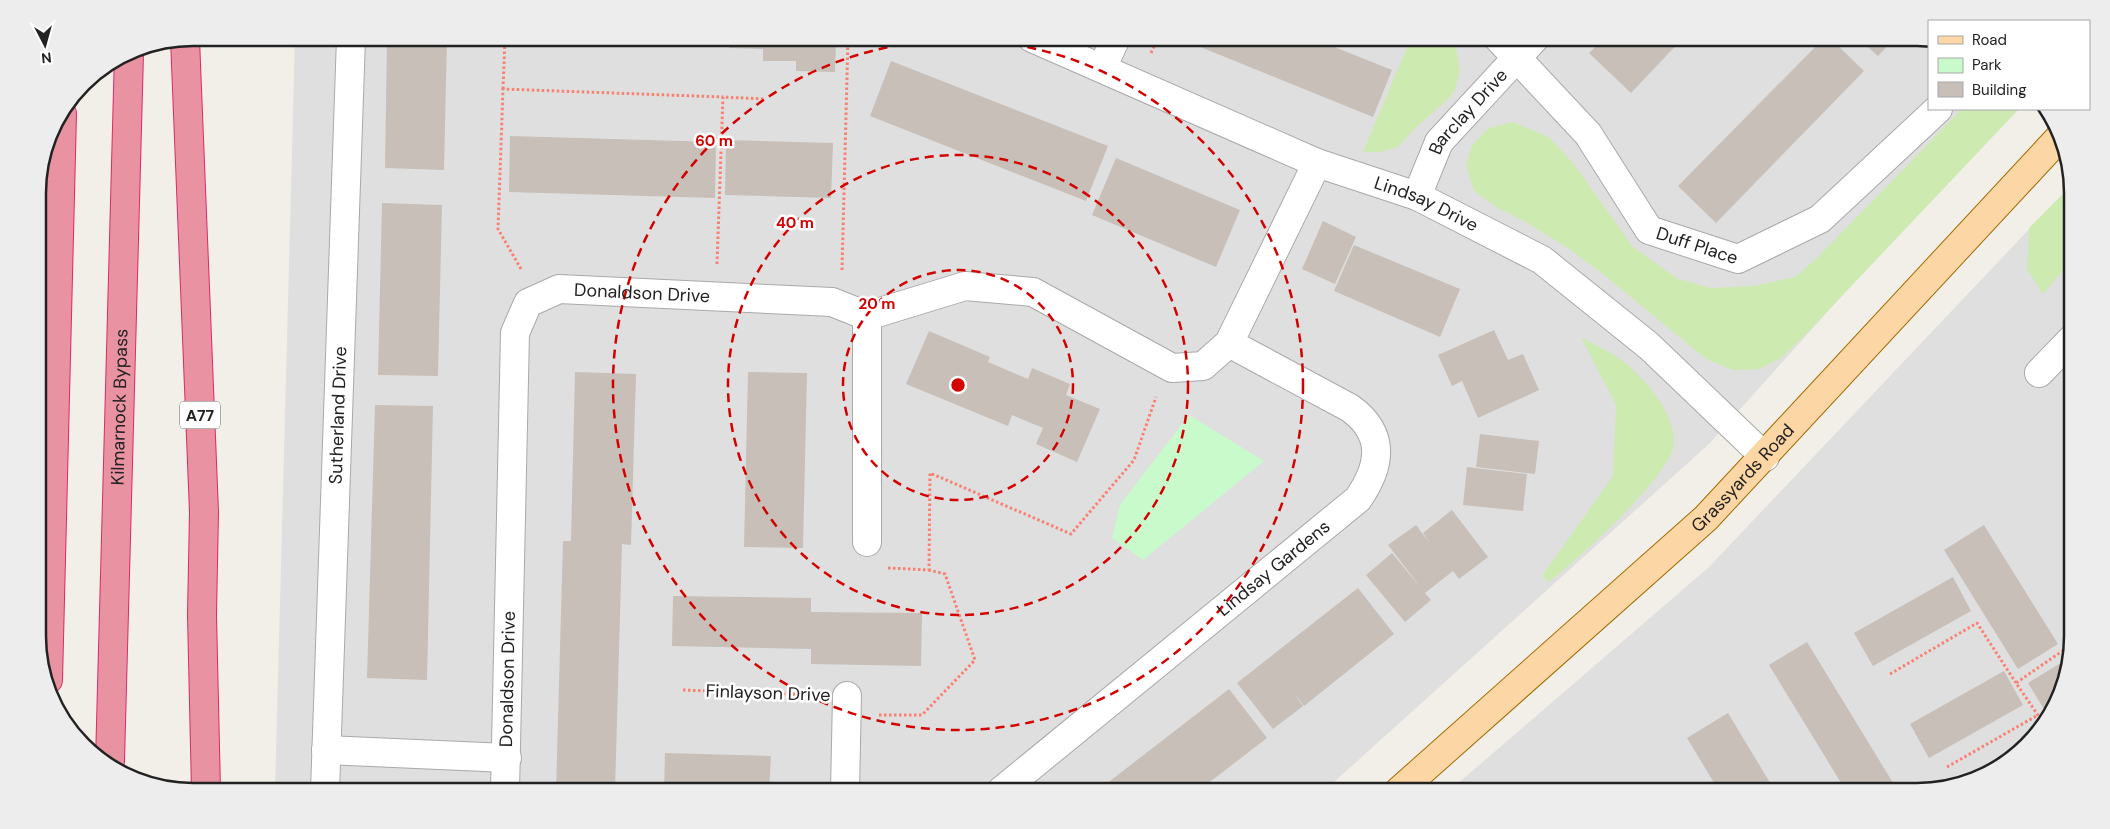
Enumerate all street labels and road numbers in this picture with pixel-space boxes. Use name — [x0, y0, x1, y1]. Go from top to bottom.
street label: Barclay Drive — [1423, 63, 1513, 158]
street label: Lindsay Drive — [1371, 171, 1482, 237]
street label: Duff Place — [1653, 221, 1741, 270]
street label: Donaldson Drive — [574, 278, 711, 308]
street label: Kilmarnock Bypass — [105, 329, 134, 486]
street label: Sutherland Drive — [324, 346, 352, 485]
road number: A77 — [180, 402, 220, 428]
street label: Grassyards Road — [1686, 419, 1799, 538]
street label: Lindsay Gardens — [1212, 515, 1335, 622]
street label: Donaldson Drive — [494, 611, 521, 747]
street label: Finlayson Drive — [705, 679, 831, 707]

